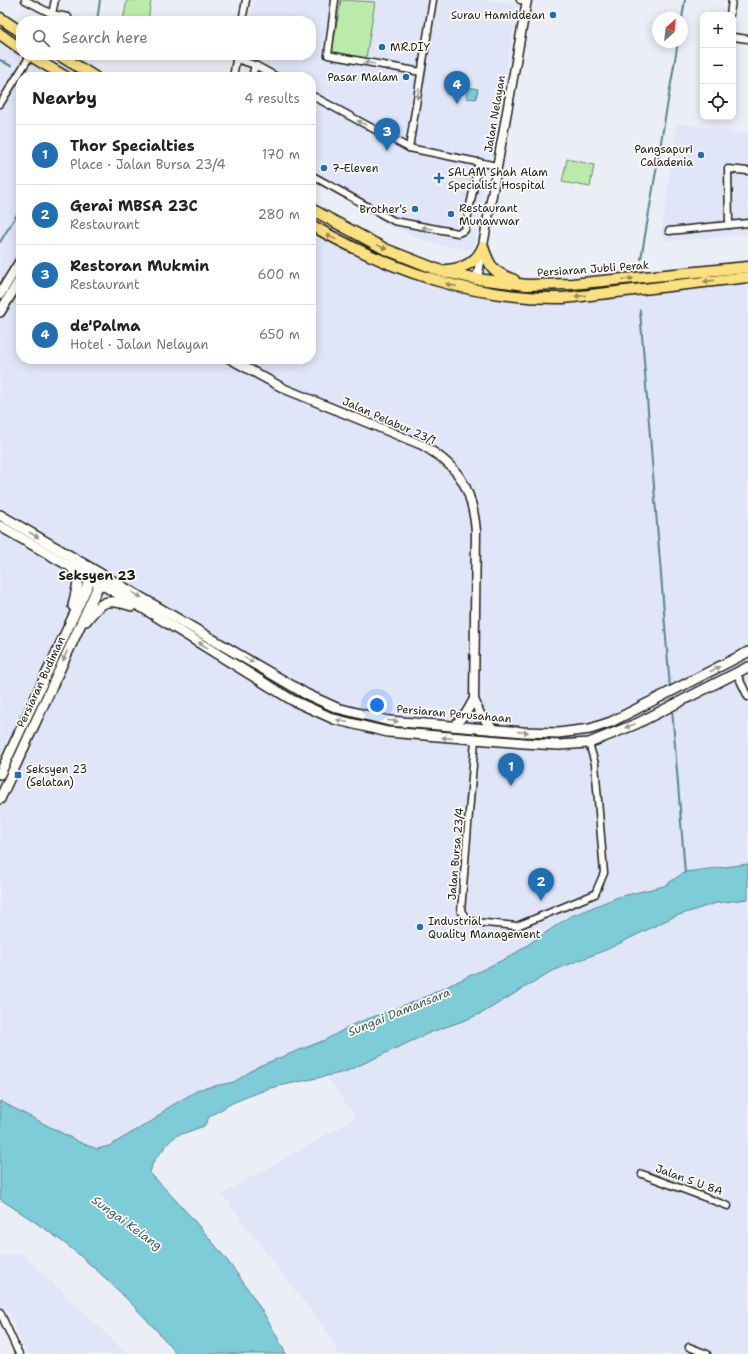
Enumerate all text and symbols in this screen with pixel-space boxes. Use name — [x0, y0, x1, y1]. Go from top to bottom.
place label: Surau Hamiddean — [451, 8, 545, 23]
marker: Surau Hamiddean — [548, 10, 558, 20]
north arrow — [652, 12, 688, 48]
map controls — [700, 12, 736, 120]
button: + — [700, 12, 736, 48]
search box — [16, 16, 316, 60]
icon: search — [30, 27, 52, 49]
text: Search here — [62, 28, 148, 48]
place label: MR.DIY — [390, 40, 431, 55]
marker: MR.DIY — [377, 42, 387, 52]
button: − — [700, 48, 736, 84]
one-way arrow — [363, 60, 375, 66]
place label: Pasar Malam — [327, 70, 399, 85]
pin: 4 — [444, 71, 470, 104]
marker: Pasar Malam — [401, 72, 411, 82]
street label: Jalan Nelayan — [481, 74, 509, 154]
button: locate — [700, 84, 736, 120]
text: Nearby — [32, 87, 97, 109]
one-way arrow — [415, 88, 421, 100]
text: 4 results — [244, 90, 300, 107]
pin: 3 — [374, 118, 400, 151]
one-way arrow — [356, 119, 368, 126]
text: Thor Specialties — [70, 136, 195, 156]
place label: Pangsapuri Caladenia — [634, 142, 693, 170]
text: 1 — [42, 146, 48, 163]
text: 170 m — [262, 146, 300, 163]
marker: Pangsapuri Caladenia — [696, 150, 706, 160]
text: Place · Jalan Bursa 23/4 — [70, 156, 226, 173]
place label: 7-Eleven — [332, 161, 379, 176]
marker: 7-Eleven — [319, 163, 329, 173]
place label: SALAM Shah Alam Specialist Hospital — [448, 165, 548, 193]
marker: SALAM Shah Alam Specialist Hospital — [433, 172, 445, 184]
text: Gerai MBSA 23C — [70, 196, 198, 216]
place label: Restaurant Munawwar — [459, 201, 520, 229]
place label: Brother's — [359, 202, 407, 217]
marker: Brother's — [410, 204, 420, 214]
text: 2 — [40, 206, 50, 223]
text: 280 m — [258, 206, 300, 223]
marker: Restaurant Munawwar — [446, 209, 456, 219]
text: Restaurant — [70, 216, 140, 233]
one-way arrow — [421, 224, 434, 230]
one-way arrow — [325, 233, 337, 240]
one-way arrow — [377, 244, 388, 250]
text: Restoran Mukmin — [70, 256, 209, 276]
street label: Persiaran Jubli Perak — [536, 258, 650, 280]
text: 3 — [40, 266, 50, 283]
text: 600 m — [257, 266, 300, 283]
one-way arrow — [621, 275, 634, 282]
text: Restaurant — [70, 276, 140, 293]
one-way arrow — [703, 278, 715, 284]
one-way arrow — [445, 282, 458, 288]
one-way arrow — [574, 293, 586, 300]
text: de'Palma — [70, 316, 140, 336]
text: 4 — [40, 326, 50, 343]
text: 650 m — [259, 326, 300, 343]
text: Hotel · Jalan Nelayan — [70, 336, 208, 353]
street label: Jalan Pelabur 23/1 — [340, 394, 438, 448]
one-way arrow — [28, 531, 40, 538]
district label: Seksyen 23 — [58, 567, 136, 584]
one-way arrow — [131, 591, 143, 598]
street label: Persiaran Budiman — [13, 634, 69, 730]
one-way arrow — [197, 642, 209, 649]
one-way arrow — [62, 651, 68, 663]
one-way arrow — [243, 657, 255, 664]
one-way arrow — [710, 666, 721, 673]
your location — [367, 695, 387, 715]
street label: Persiaran Perusahaan — [396, 701, 512, 727]
one-way arrow — [336, 718, 348, 724]
one-way arrow — [387, 718, 399, 724]
one-way arrow — [623, 724, 635, 730]
one-way arrow — [517, 728, 529, 735]
one-way arrow — [441, 734, 453, 741]
pin: 1 — [498, 753, 524, 786]
place label: Seksyen 23 (Selatan) — [26, 762, 87, 790]
marker: Seksyen 23 (Selatan) — [13, 770, 23, 780]
street label: Jalan Bursa 23/4 — [444, 807, 468, 901]
pin: 2 — [528, 868, 554, 901]
place label: Industrial Quality Management — [428, 914, 541, 942]
marker: Industrial Quality Management — [415, 922, 425, 932]
water label: Sungai Damansara — [345, 984, 453, 1040]
street label: Jalan S U 8A — [653, 1161, 725, 1199]
water label: Sungai Kelang — [89, 1192, 165, 1254]

